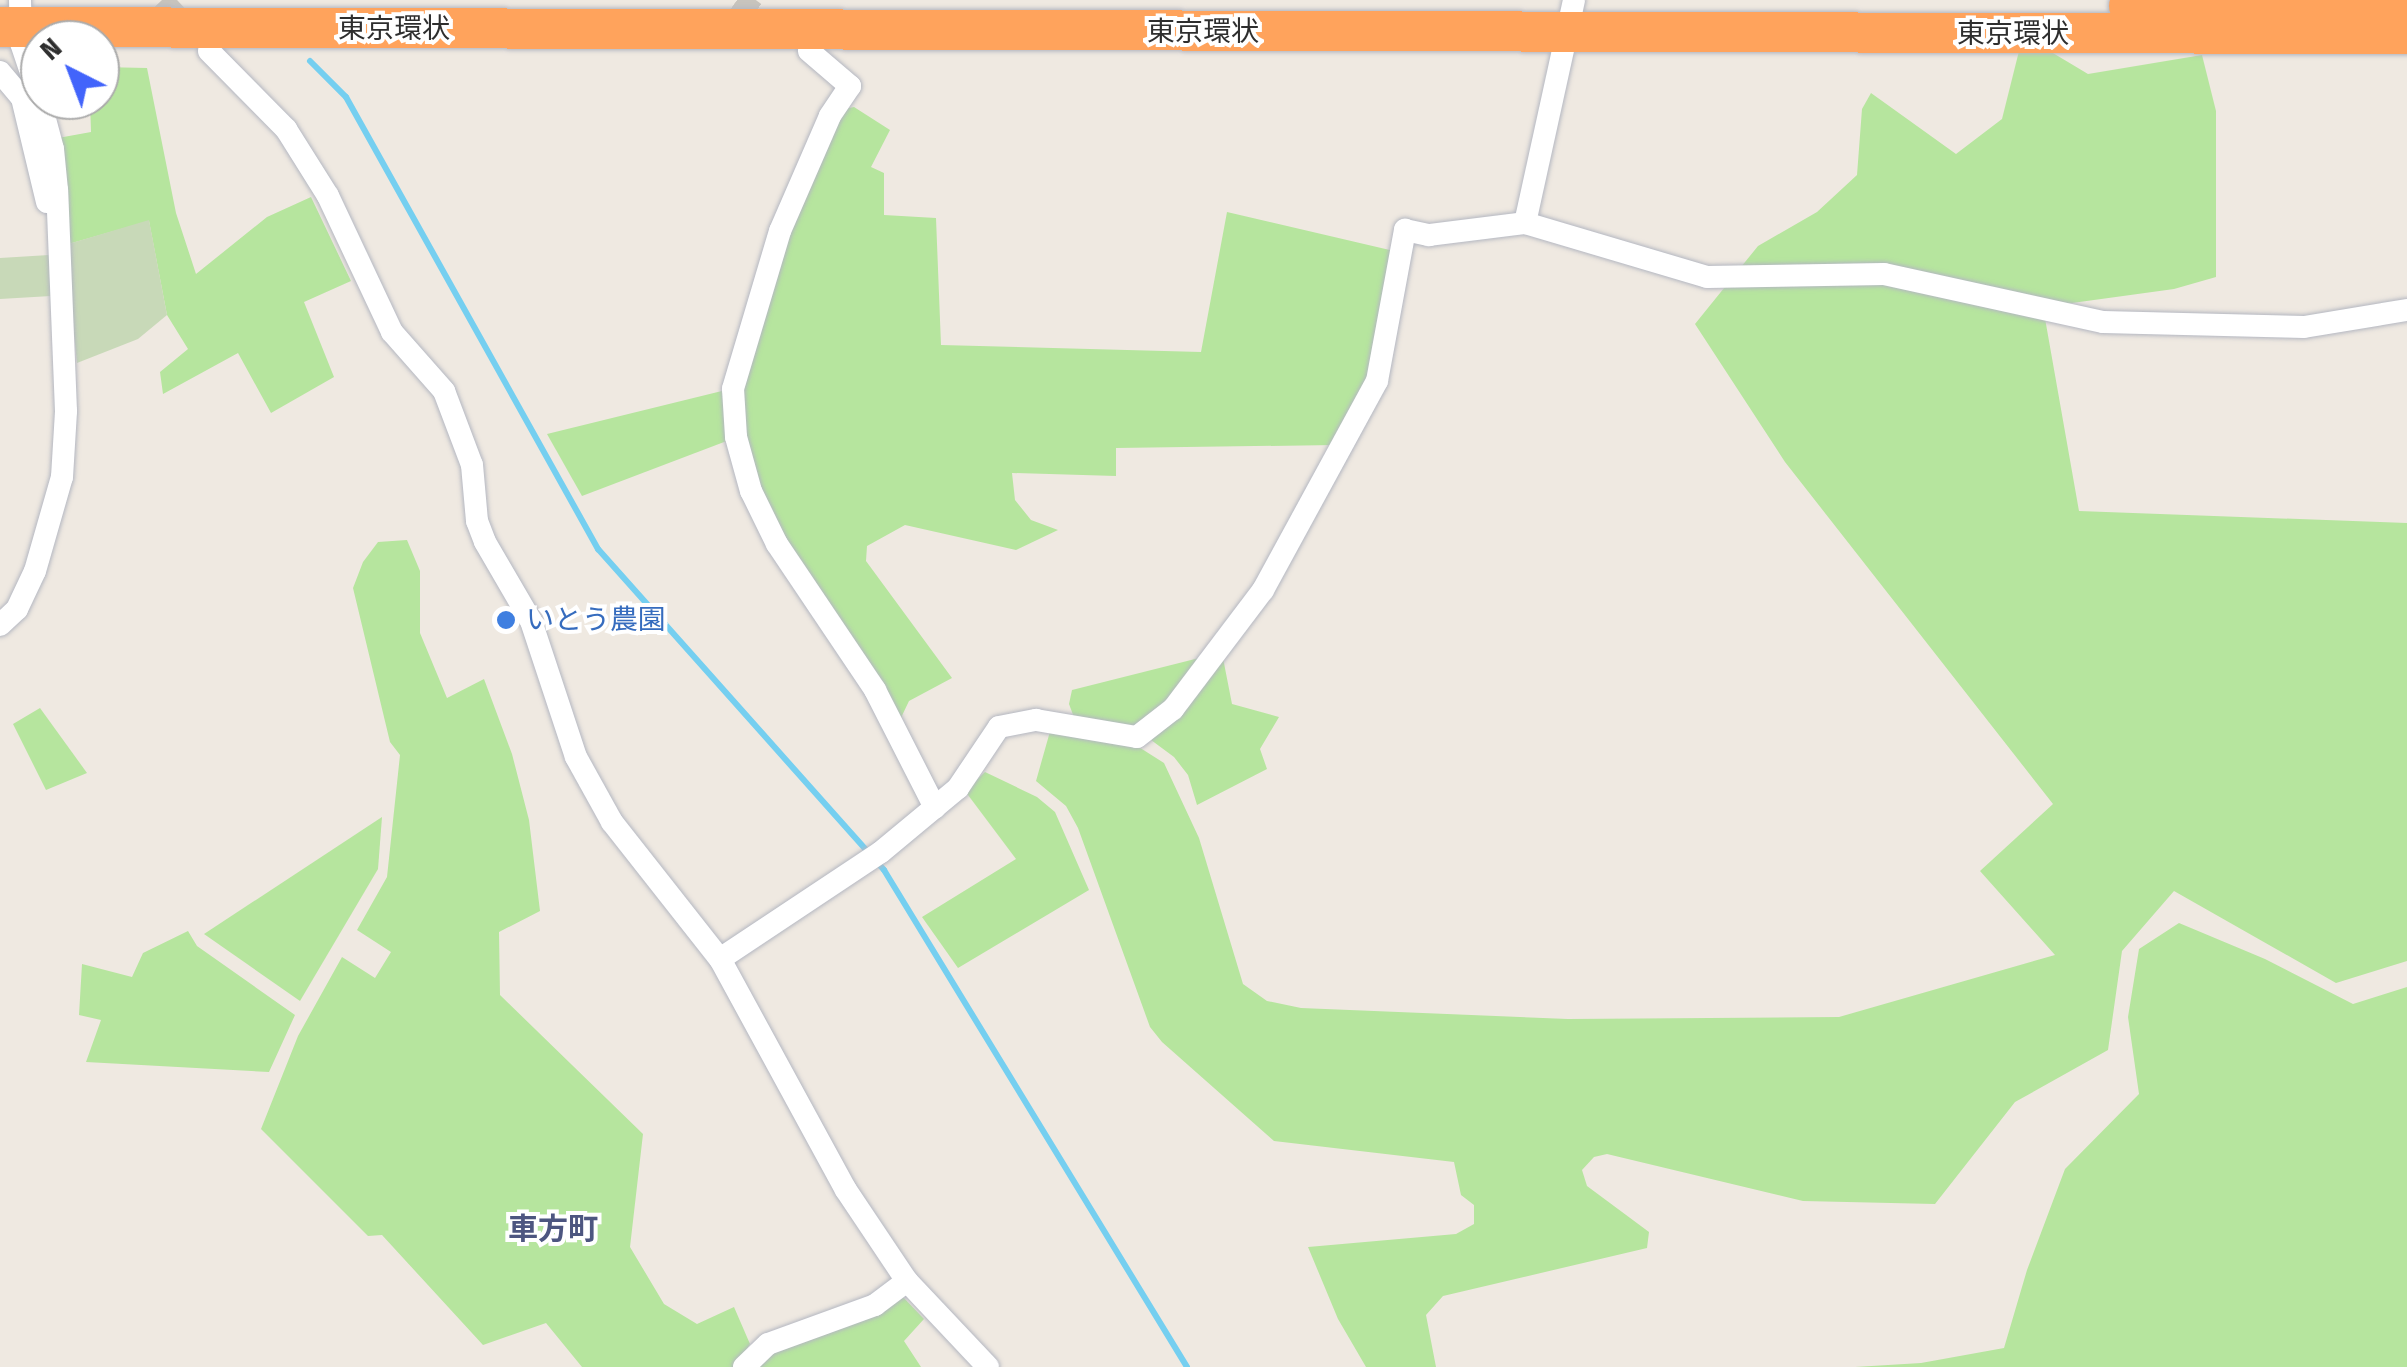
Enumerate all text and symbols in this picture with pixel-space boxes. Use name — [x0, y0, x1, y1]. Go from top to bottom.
street label: 東京環状 — [338, 12, 450, 46]
street label: 東京環状 — [1147, 15, 1259, 49]
street label: 東京環状 — [1957, 17, 2069, 51]
north arrow — [20, 20, 120, 120]
text: N — [34, 31, 68, 67]
place label: いとう農園 — [526, 603, 666, 637]
marker: いとう農園 — [495, 609, 517, 631]
district label: 車方町 — [508, 1211, 598, 1247]

